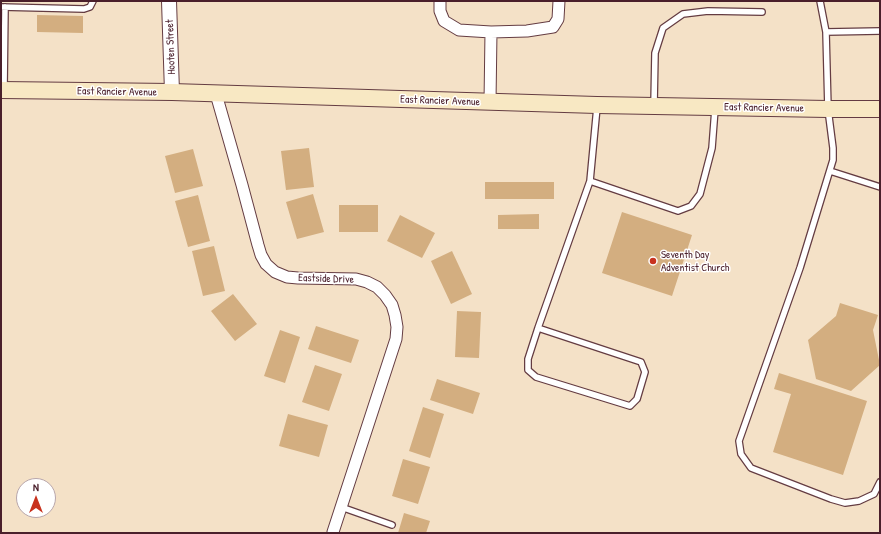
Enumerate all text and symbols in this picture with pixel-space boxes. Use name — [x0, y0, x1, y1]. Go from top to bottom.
street label: Hooten Street — [163, 19, 179, 75]
street label: East Rancier Avenue — [77, 85, 157, 99]
street label: East Rancier Avenue — [400, 93, 480, 109]
street label: East Rancier Avenue — [724, 101, 804, 115]
place label: Seventh Day Adventist Church — [661, 248, 729, 274]
marker: Seventh Day Adventist Church — [648, 256, 658, 266]
street label: Eastside Drive — [298, 271, 354, 287]
north arrow — [16, 478, 56, 518]
text: N — [33, 480, 39, 494]

